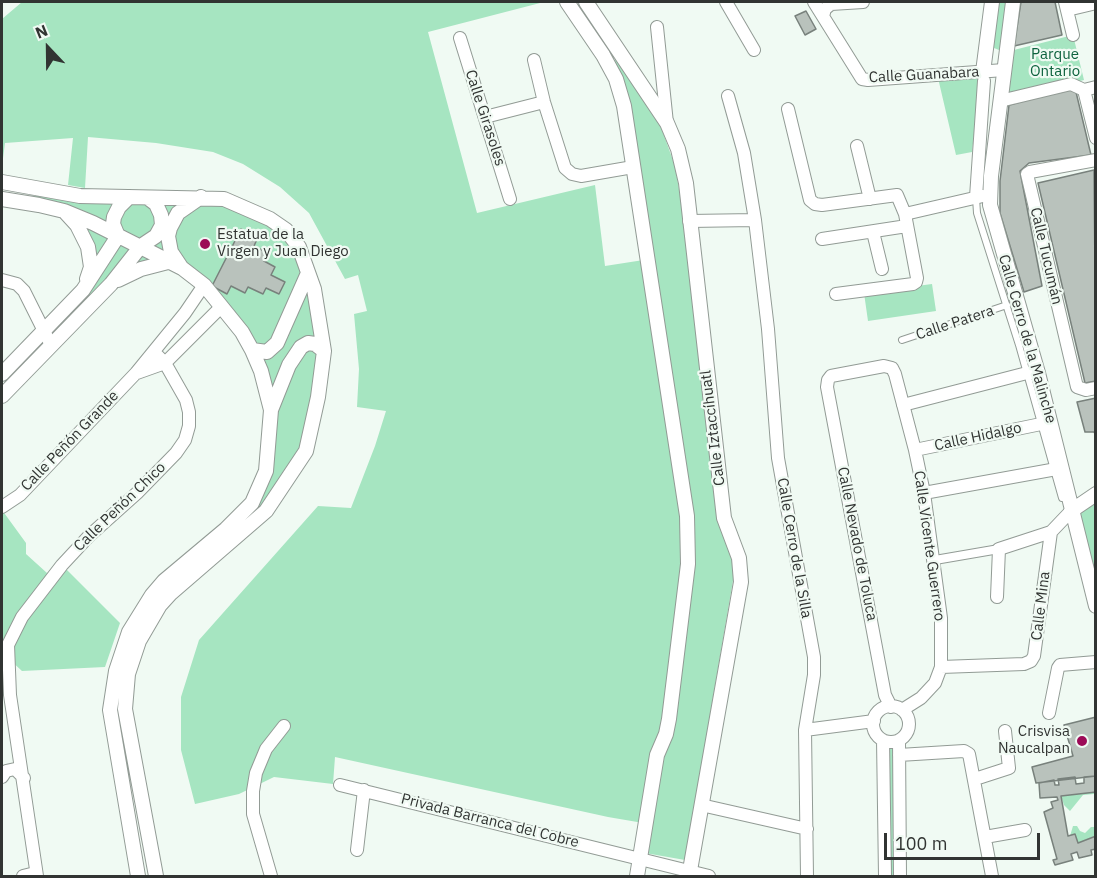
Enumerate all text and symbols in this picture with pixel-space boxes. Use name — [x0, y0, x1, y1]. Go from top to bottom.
north arrow — [18, 18, 78, 78]
text: N — [32, 20, 50, 43]
park label: Parque Ontario — [1030, 46, 1080, 81]
street label: Calle Guanabara — [868, 63, 980, 87]
street label: Calle Girasoles — [461, 68, 509, 168]
street label: Calle Tucumán — [1026, 206, 1066, 306]
place label: Estatua de la Virgen y Juan Diego — [217, 226, 349, 261]
marker: Estatua de la Virgen y Juan Diego — [198, 237, 212, 251]
street label: Calle Cerro de la Malinche — [994, 253, 1060, 425]
street label: Calle Patera — [914, 302, 996, 344]
street label: Calle Iztaccíhuatl — [697, 369, 729, 487]
street label: Calle Peñón Grande — [17, 387, 123, 495]
street label: Calle Hidalgo — [933, 419, 1023, 455]
street label: Calle Peñón Chico — [70, 459, 170, 555]
street label: Calle Nevado de Toluca — [833, 466, 881, 622]
street label: Calle Vicente Guerrero — [910, 470, 948, 622]
street label: Calle Cerro de la Silla — [773, 476, 815, 620]
street label: Calle Mina — [1028, 570, 1054, 642]
place label: Crisvisa Naucalpan — [998, 723, 1070, 758]
marker: Crisvisa Naucalpan — [1075, 734, 1089, 748]
street label: Privada Barranca del Cobre — [399, 790, 581, 852]
scale bar — [887, 821, 1043, 859]
text: 100 m — [895, 832, 947, 855]

